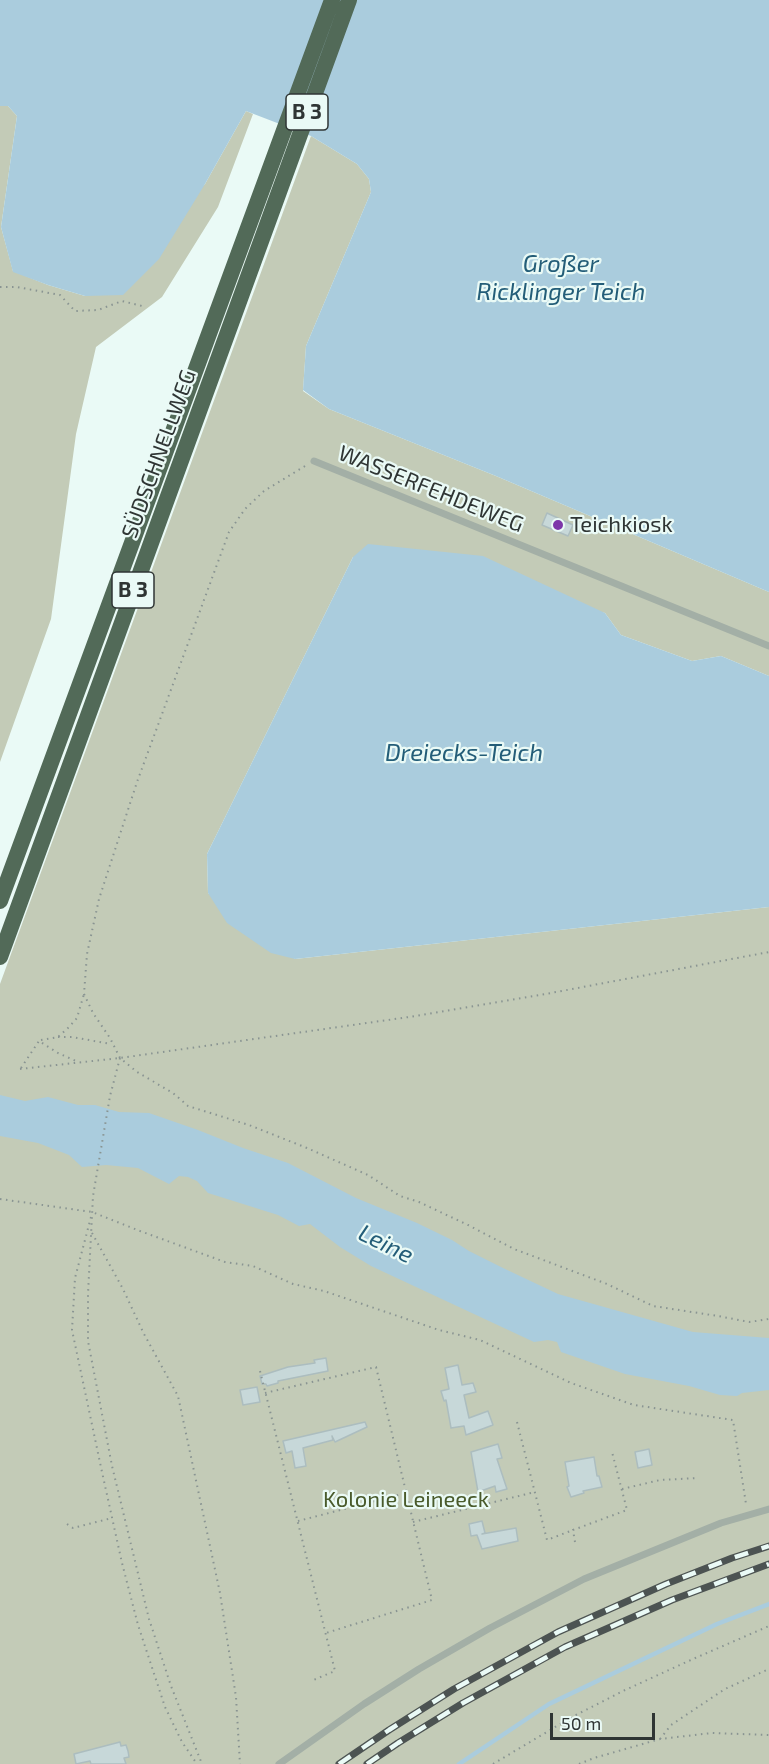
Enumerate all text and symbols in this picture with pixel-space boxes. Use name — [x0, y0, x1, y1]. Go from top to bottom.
road number: B 3 — [286, 94, 328, 130]
water label: Großer Ricklinger Teich — [477, 250, 645, 306]
street label: SÜDSCHNELLWEG — [116, 366, 202, 542]
street label: WASSERFEHDEWEG — [335, 440, 527, 538]
place label: Teichkiosk — [570, 512, 673, 538]
marker: Teichkiosk — [551, 518, 565, 532]
road number: B 3 — [112, 572, 154, 608]
water label: Dreiecks-Teich — [385, 739, 543, 767]
water label: Leine — [354, 1218, 418, 1270]
park label: Kolonie Leineeck — [323, 1487, 489, 1513]
scale bar — [553, 1701, 658, 1739]
text: 50 m — [561, 1712, 601, 1734]

